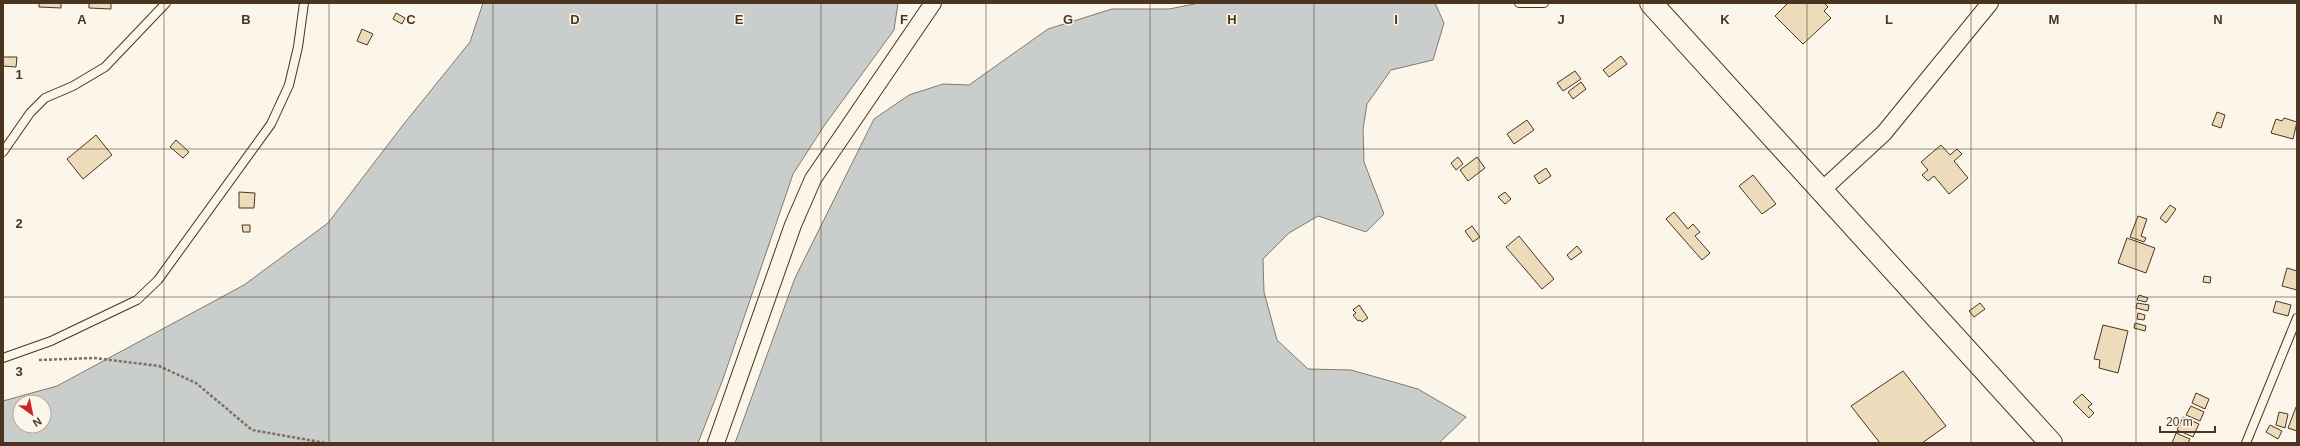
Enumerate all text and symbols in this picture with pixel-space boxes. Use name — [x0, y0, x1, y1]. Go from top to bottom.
text: A — [77, 12, 87, 27]
text: B — [241, 12, 251, 27]
text: C — [406, 12, 416, 27]
text: D — [570, 12, 580, 27]
text: E — [735, 12, 744, 27]
text: F — [900, 12, 908, 27]
text: G — [1063, 12, 1073, 27]
text: H — [1227, 12, 1237, 27]
text: I — [1394, 12, 1398, 27]
text: J — [1557, 12, 1565, 27]
text: K — [1720, 12, 1730, 27]
text: L — [1885, 12, 1893, 27]
text: M — [2049, 12, 2059, 27]
text: N — [2213, 12, 2223, 27]
text: 1 — [15, 67, 23, 82]
text: 2 — [15, 216, 23, 231]
text: 3 — [15, 364, 23, 379]
north arrow — [12, 394, 52, 434]
scale bar — [2160, 408, 2215, 434]
text: N — [31, 415, 44, 430]
text: 20 m — [2166, 415, 2193, 429]

